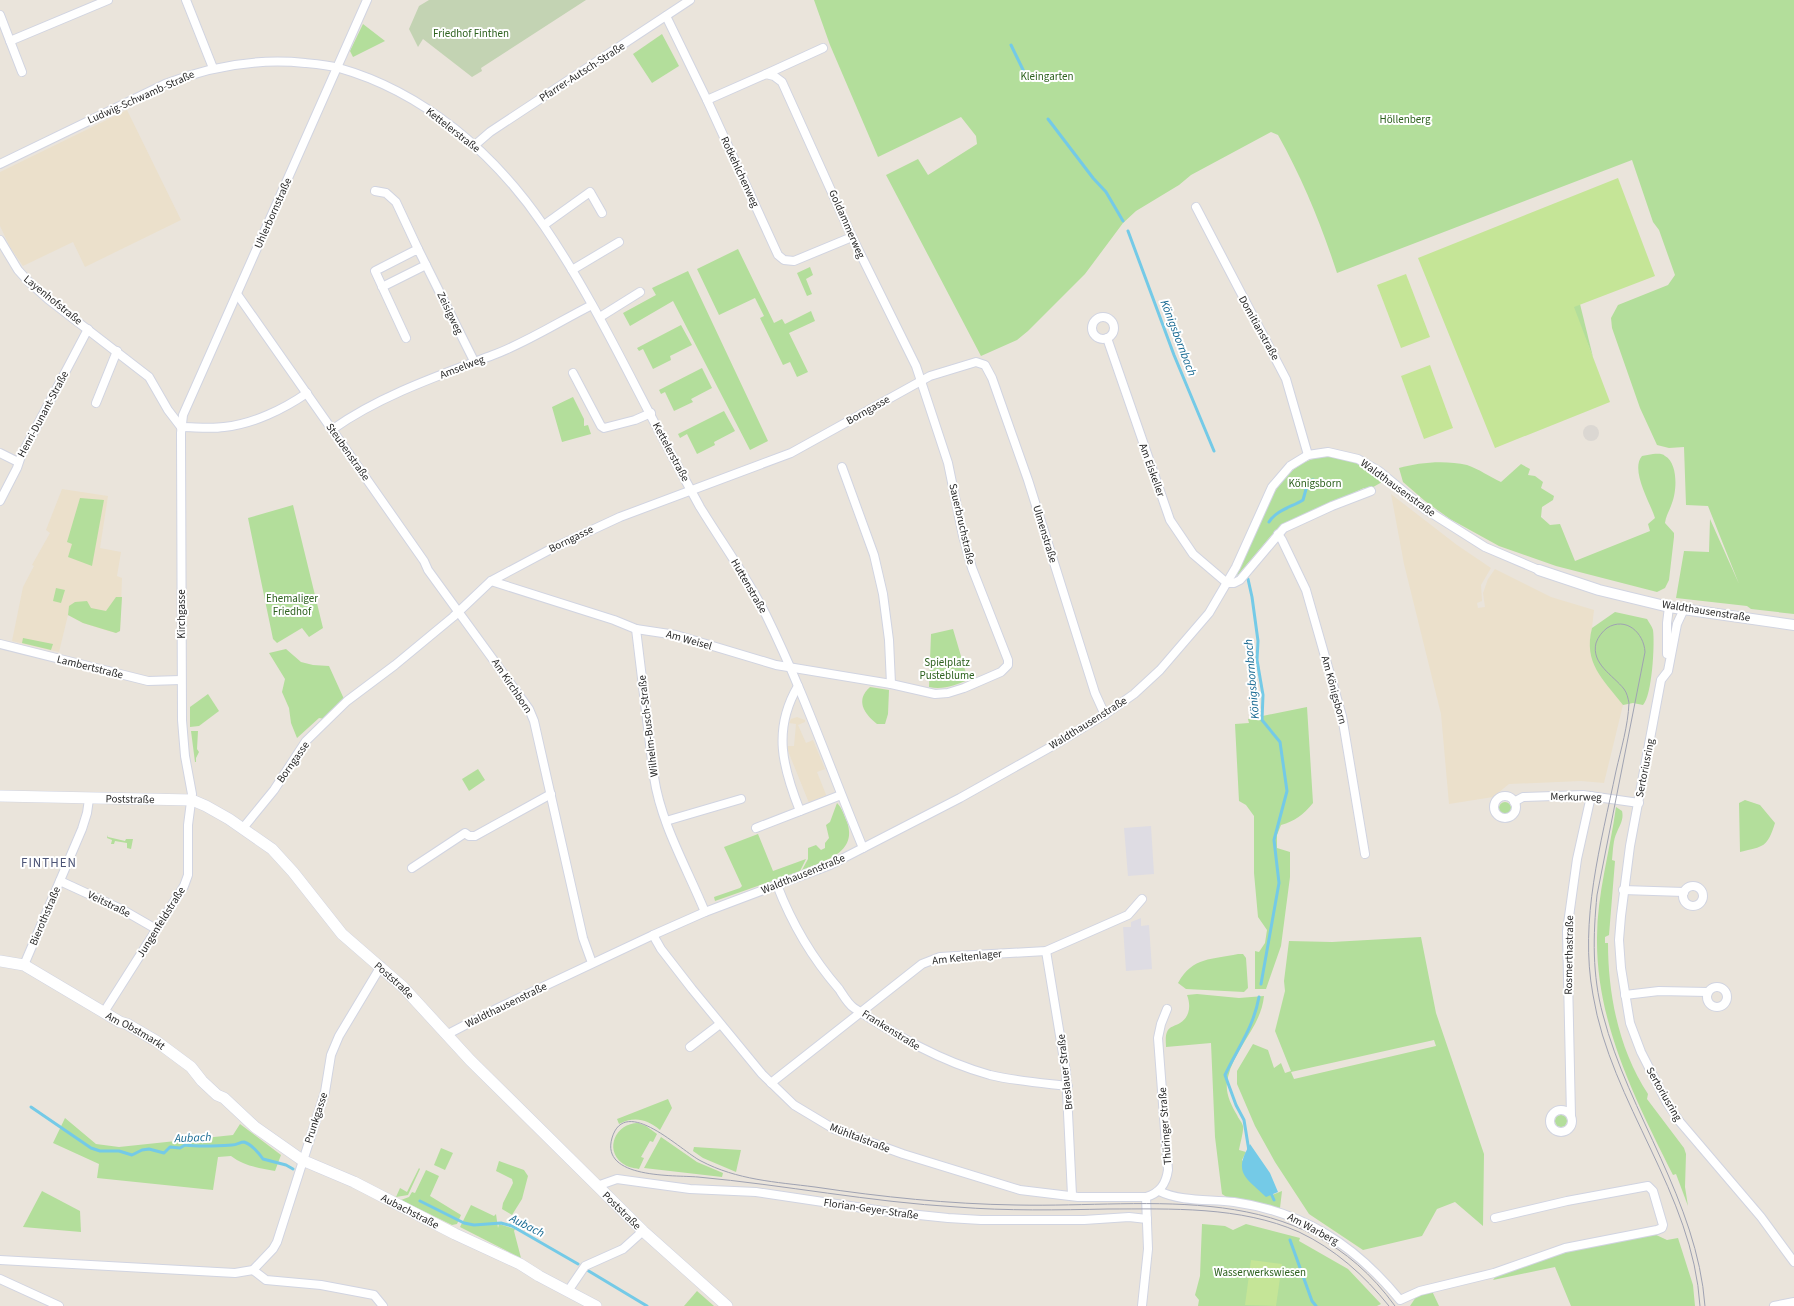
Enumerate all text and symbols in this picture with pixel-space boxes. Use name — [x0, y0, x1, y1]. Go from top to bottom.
park label: Friedhof Finthen — [433, 26, 509, 41]
street label: Pfarrer-Autsch-Straße — [536, 38, 628, 105]
street label: Ludwig-Schwamb-Straße — [85, 66, 197, 127]
park label: Kleingarten — [1020, 69, 1074, 84]
street label: Kettelerstraße — [423, 104, 484, 156]
park label: Höllenberg — [1379, 112, 1431, 127]
street label: Rotkehlchenweg — [717, 134, 763, 210]
street label: Uhlerbornstraße — [251, 175, 296, 251]
street label: Goldammerweg — [825, 187, 869, 261]
street label: Layenhofstraße — [20, 272, 86, 329]
street label: Zeisigweg — [433, 289, 467, 337]
street label: Domitianstraße — [1235, 293, 1283, 363]
water label: Königsbornbach — [1156, 297, 1200, 379]
street label: Amselweg — [437, 351, 487, 382]
street label: Henri-Dunant-Straße — [14, 368, 72, 460]
street label: Borngasse — [843, 392, 893, 428]
street label: Steubenstraße — [323, 420, 374, 484]
street label: Kettelerstraße — [649, 420, 693, 485]
street label: Am Eiskeller — [1135, 441, 1169, 499]
street label: Waldthausenstraße — [1357, 456, 1439, 521]
park label: Königsborn — [1288, 476, 1342, 491]
street label: Sauerbruchstraße — [945, 482, 979, 566]
street label: Ulmenstraße — [1029, 503, 1061, 565]
street label: Borngasse — [546, 522, 596, 556]
street label: Huttenstraße — [727, 556, 771, 616]
street label: Kirchgasse — [174, 589, 189, 639]
park label: Ehemaliger Friedhof — [266, 591, 318, 619]
street label: Waldthausenstraße — [1661, 597, 1752, 625]
street label: Am Weisel — [664, 626, 714, 654]
water label: Königsbornbach — [1240, 638, 1264, 720]
street label: Lambertstraße — [55, 651, 125, 683]
street label: Am Königsborn — [1318, 654, 1350, 726]
park label: Spielplatz Pusteblume — [919, 655, 975, 683]
street label: Am Kirchborn — [488, 656, 536, 716]
street label: Wilhelm-Busch-Straße — [634, 674, 662, 778]
street label: Waldthausenstraße — [1046, 693, 1130, 753]
street label: Sertoriusring — [1632, 737, 1658, 799]
street label: Borngasse — [273, 738, 313, 786]
street label: Merkurweg — [1550, 789, 1602, 805]
street label: Poststraße — [105, 791, 155, 807]
street label: Waldthausenstraße — [759, 850, 848, 898]
district label: FINTHEN — [21, 854, 77, 872]
street label: Jungenfeldstraße — [133, 883, 189, 960]
street label: Bierothstraße — [26, 884, 64, 948]
street label: Veitstraße — [85, 887, 134, 921]
street label: Rosmerthastraße — [1561, 915, 1577, 995]
street label: Am Keltenlager — [931, 946, 1003, 968]
street label: Poststraße — [371, 958, 418, 1002]
street label: Waldthausenstraße — [463, 978, 550, 1031]
street label: Frankenstraße — [859, 1006, 923, 1054]
street label: Am Obstmarkt — [103, 1008, 169, 1053]
street label: Breslauer Straße — [1053, 1033, 1076, 1111]
street label: Sertoriusring — [1643, 1064, 1686, 1124]
street label: Thüringer Straße — [1155, 1086, 1175, 1165]
street label: Prunkgasse — [301, 1090, 331, 1146]
street label: Mühltalstraße — [828, 1120, 893, 1157]
water label: Aubach — [173, 1129, 212, 1147]
street label: Poststraße — [599, 1188, 645, 1233]
street label: Aubachstraße — [379, 1190, 442, 1232]
street label: Florian-Geyer-Straße — [823, 1195, 920, 1223]
street label: Am Warberg — [1285, 1209, 1342, 1249]
water label: Aubach — [506, 1210, 547, 1242]
park label: Wasserwerkswiesen — [1214, 1265, 1306, 1280]

